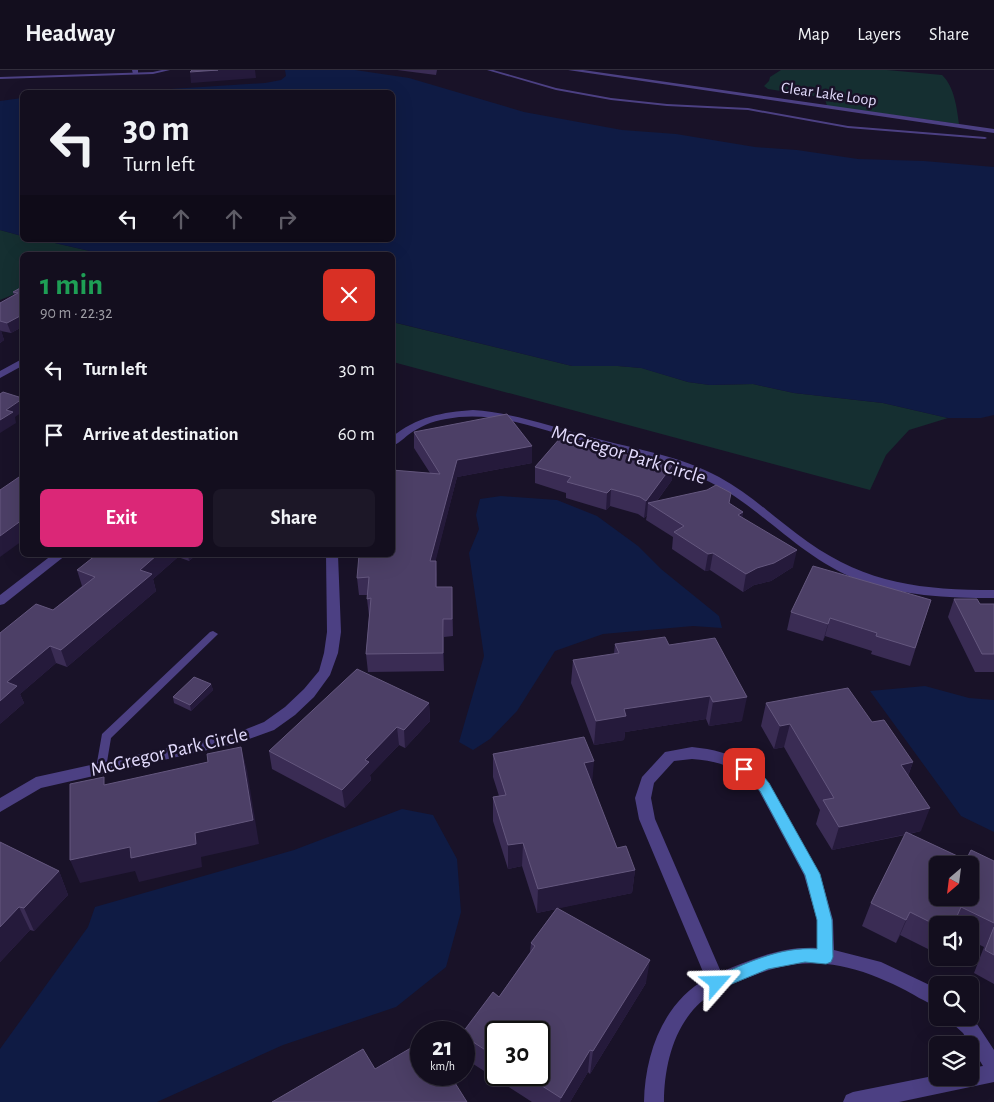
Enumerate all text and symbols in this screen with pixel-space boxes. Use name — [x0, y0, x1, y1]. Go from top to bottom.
text: Headway — [25, 22, 115, 46]
text: Map — [798, 26, 829, 44]
text: Layers — [857, 26, 901, 44]
text: Share — [929, 26, 969, 44]
street label: Clear Lake Loop — [780, 79, 878, 109]
icon: left — [40, 110, 105, 175]
text: 30 m — [123, 112, 190, 147]
text: Turn left — [123, 153, 195, 175]
icon: left — [114, 205, 142, 233]
icon: ahead — [167, 205, 195, 233]
icon: ahead — [220, 205, 248, 233]
icon: right — [273, 205, 301, 233]
button: close — [323, 269, 375, 321]
text: 1 min — [40, 270, 103, 300]
text: 90 m · 22:32 — [40, 305, 112, 321]
icon: left — [40, 356, 68, 384]
text: Turn left — [83, 360, 147, 379]
text: 30 m — [339, 360, 375, 379]
icon: arrive — [40, 421, 68, 449]
street label: McGregor Park Circle — [549, 422, 708, 488]
text: Arrive at destination — [83, 425, 239, 444]
text: 60 m — [338, 425, 375, 444]
button: Exit — [40, 489, 203, 547]
button: Share — [213, 489, 375, 547]
street label: McGregor Park Circle — [89, 724, 250, 780]
pin — [723, 748, 765, 790]
icon: arrive — [730, 755, 758, 783]
north arrow — [929, 856, 979, 906]
map controls — [929, 856, 979, 1086]
button: sound — [929, 916, 979, 966]
position arrow — [690, 956, 742, 1008]
button: search — [929, 976, 979, 1026]
speed limit sign: 30 — [485, 1021, 550, 1086]
text: 21 — [432, 1035, 453, 1060]
button: layers — [929, 1036, 979, 1086]
text: km/h — [430, 1060, 455, 1072]

